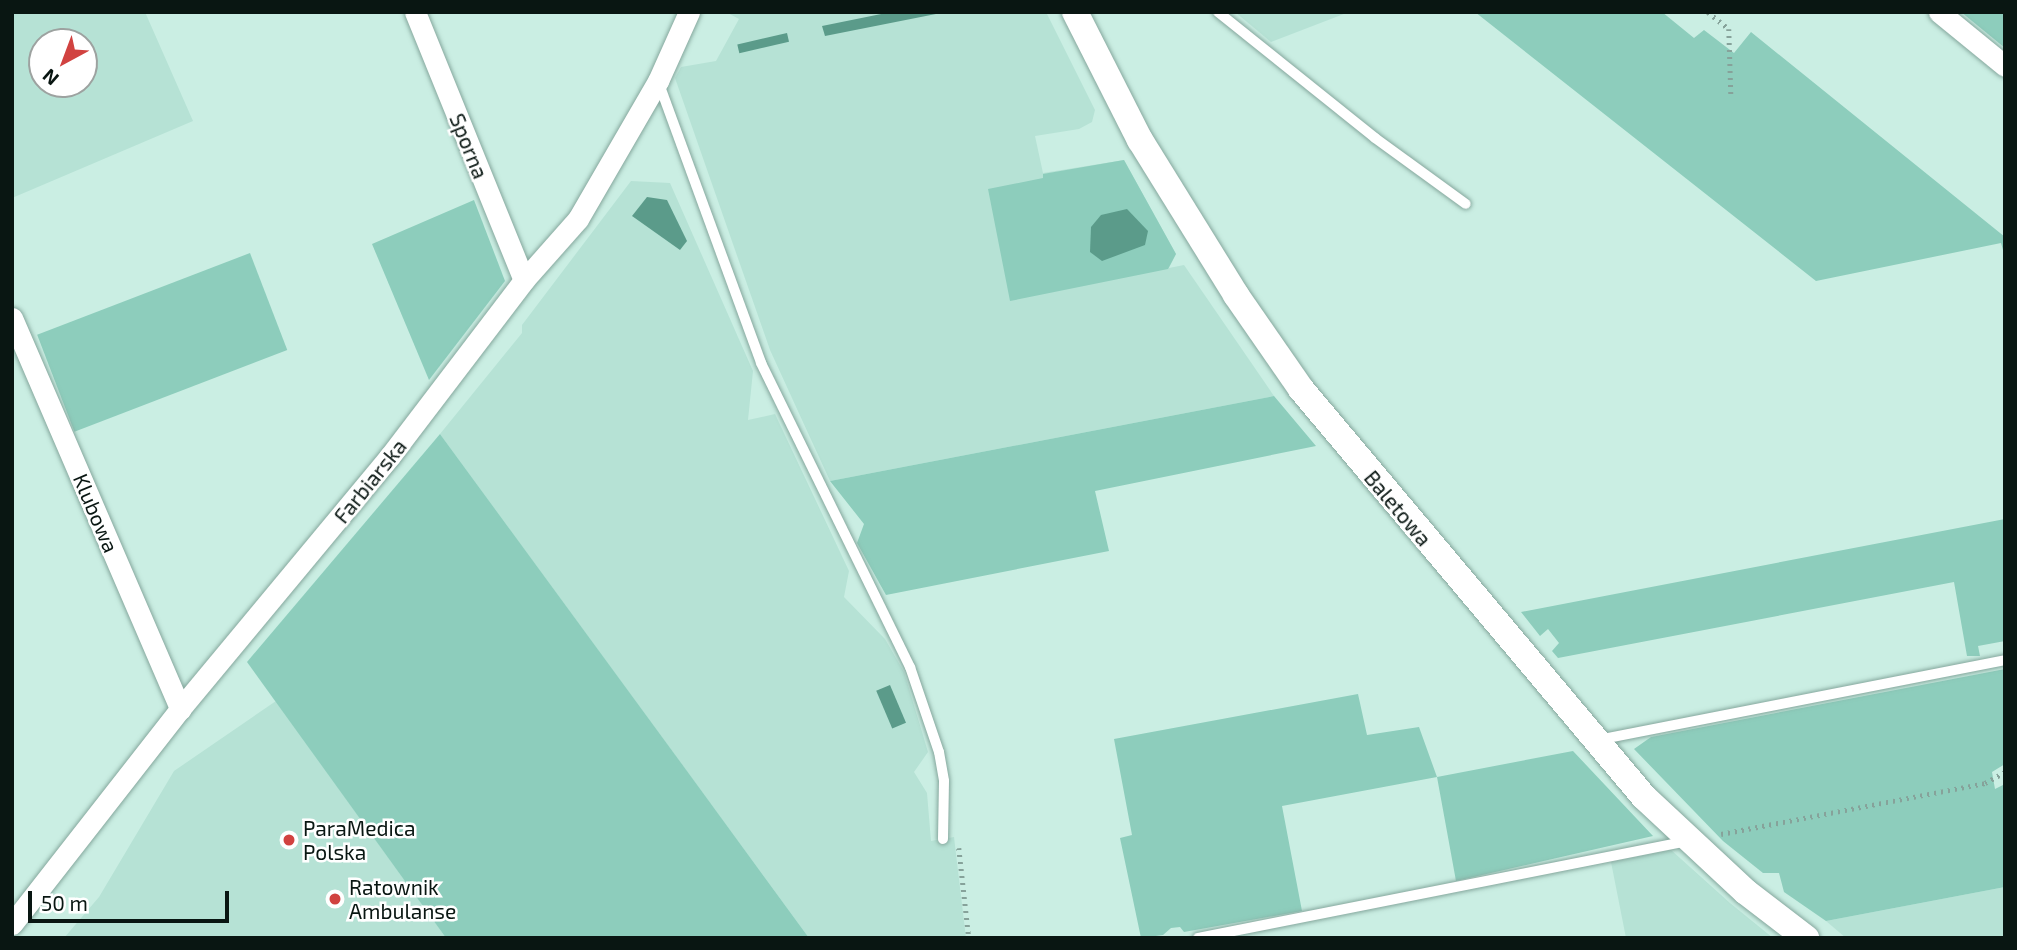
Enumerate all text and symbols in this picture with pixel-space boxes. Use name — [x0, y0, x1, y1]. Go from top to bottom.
north arrow — [28, 28, 98, 98]
text: N — [37, 65, 63, 91]
street label: Sporna — [445, 110, 493, 182]
street label: Farbiarska — [328, 434, 412, 528]
street label: Baletowa — [1359, 465, 1437, 551]
street label: Klubowa — [68, 470, 124, 556]
place label: ParaMedica Polska — [303, 815, 416, 865]
marker: ParaMedica Polska — [281, 832, 297, 848]
place label: Ratownik Ambulanse — [349, 874, 456, 924]
scale bar — [32, 876, 233, 920]
text: 50 m — [41, 890, 88, 915]
marker: Ratownik Ambulanse — [327, 891, 343, 907]

